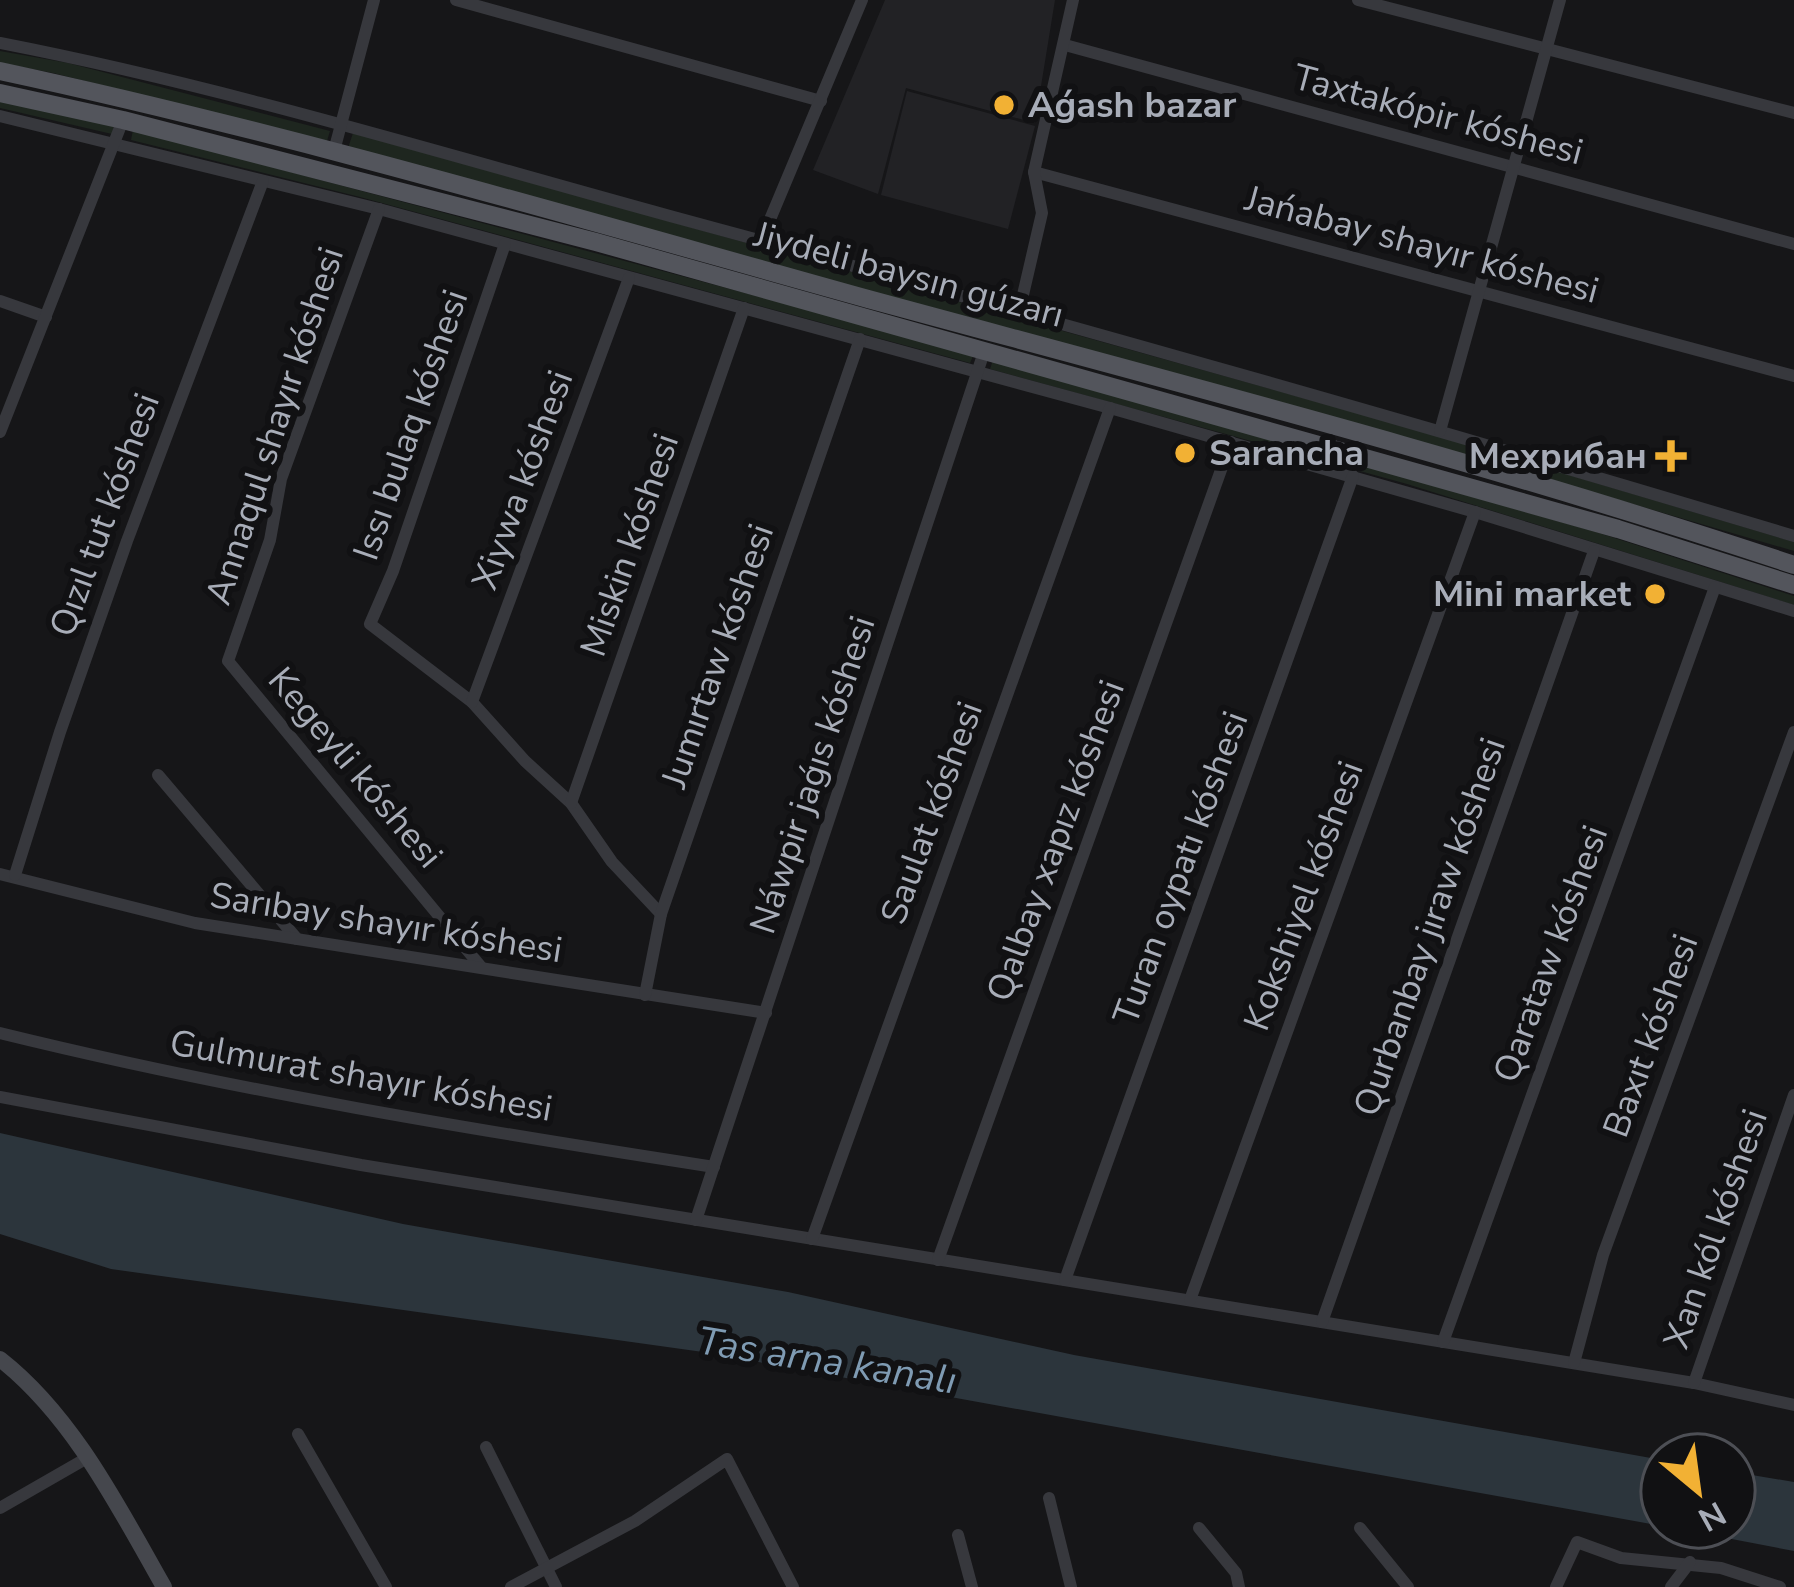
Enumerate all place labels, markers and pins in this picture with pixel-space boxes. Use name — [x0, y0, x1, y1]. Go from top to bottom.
place label: Aǵash bazar — [1028, 81, 1236, 130]
marker: Aǵash bazar — [991, 92, 1017, 118]
place label: Sarancha — [1209, 429, 1364, 478]
place label: Мехрибан — [1469, 432, 1647, 481]
marker: Sarancha — [1172, 440, 1198, 466]
marker: Мехрибан — [1658, 443, 1684, 469]
place label: Mini market — [1433, 570, 1631, 619]
marker: Mini market — [1642, 581, 1668, 607]

